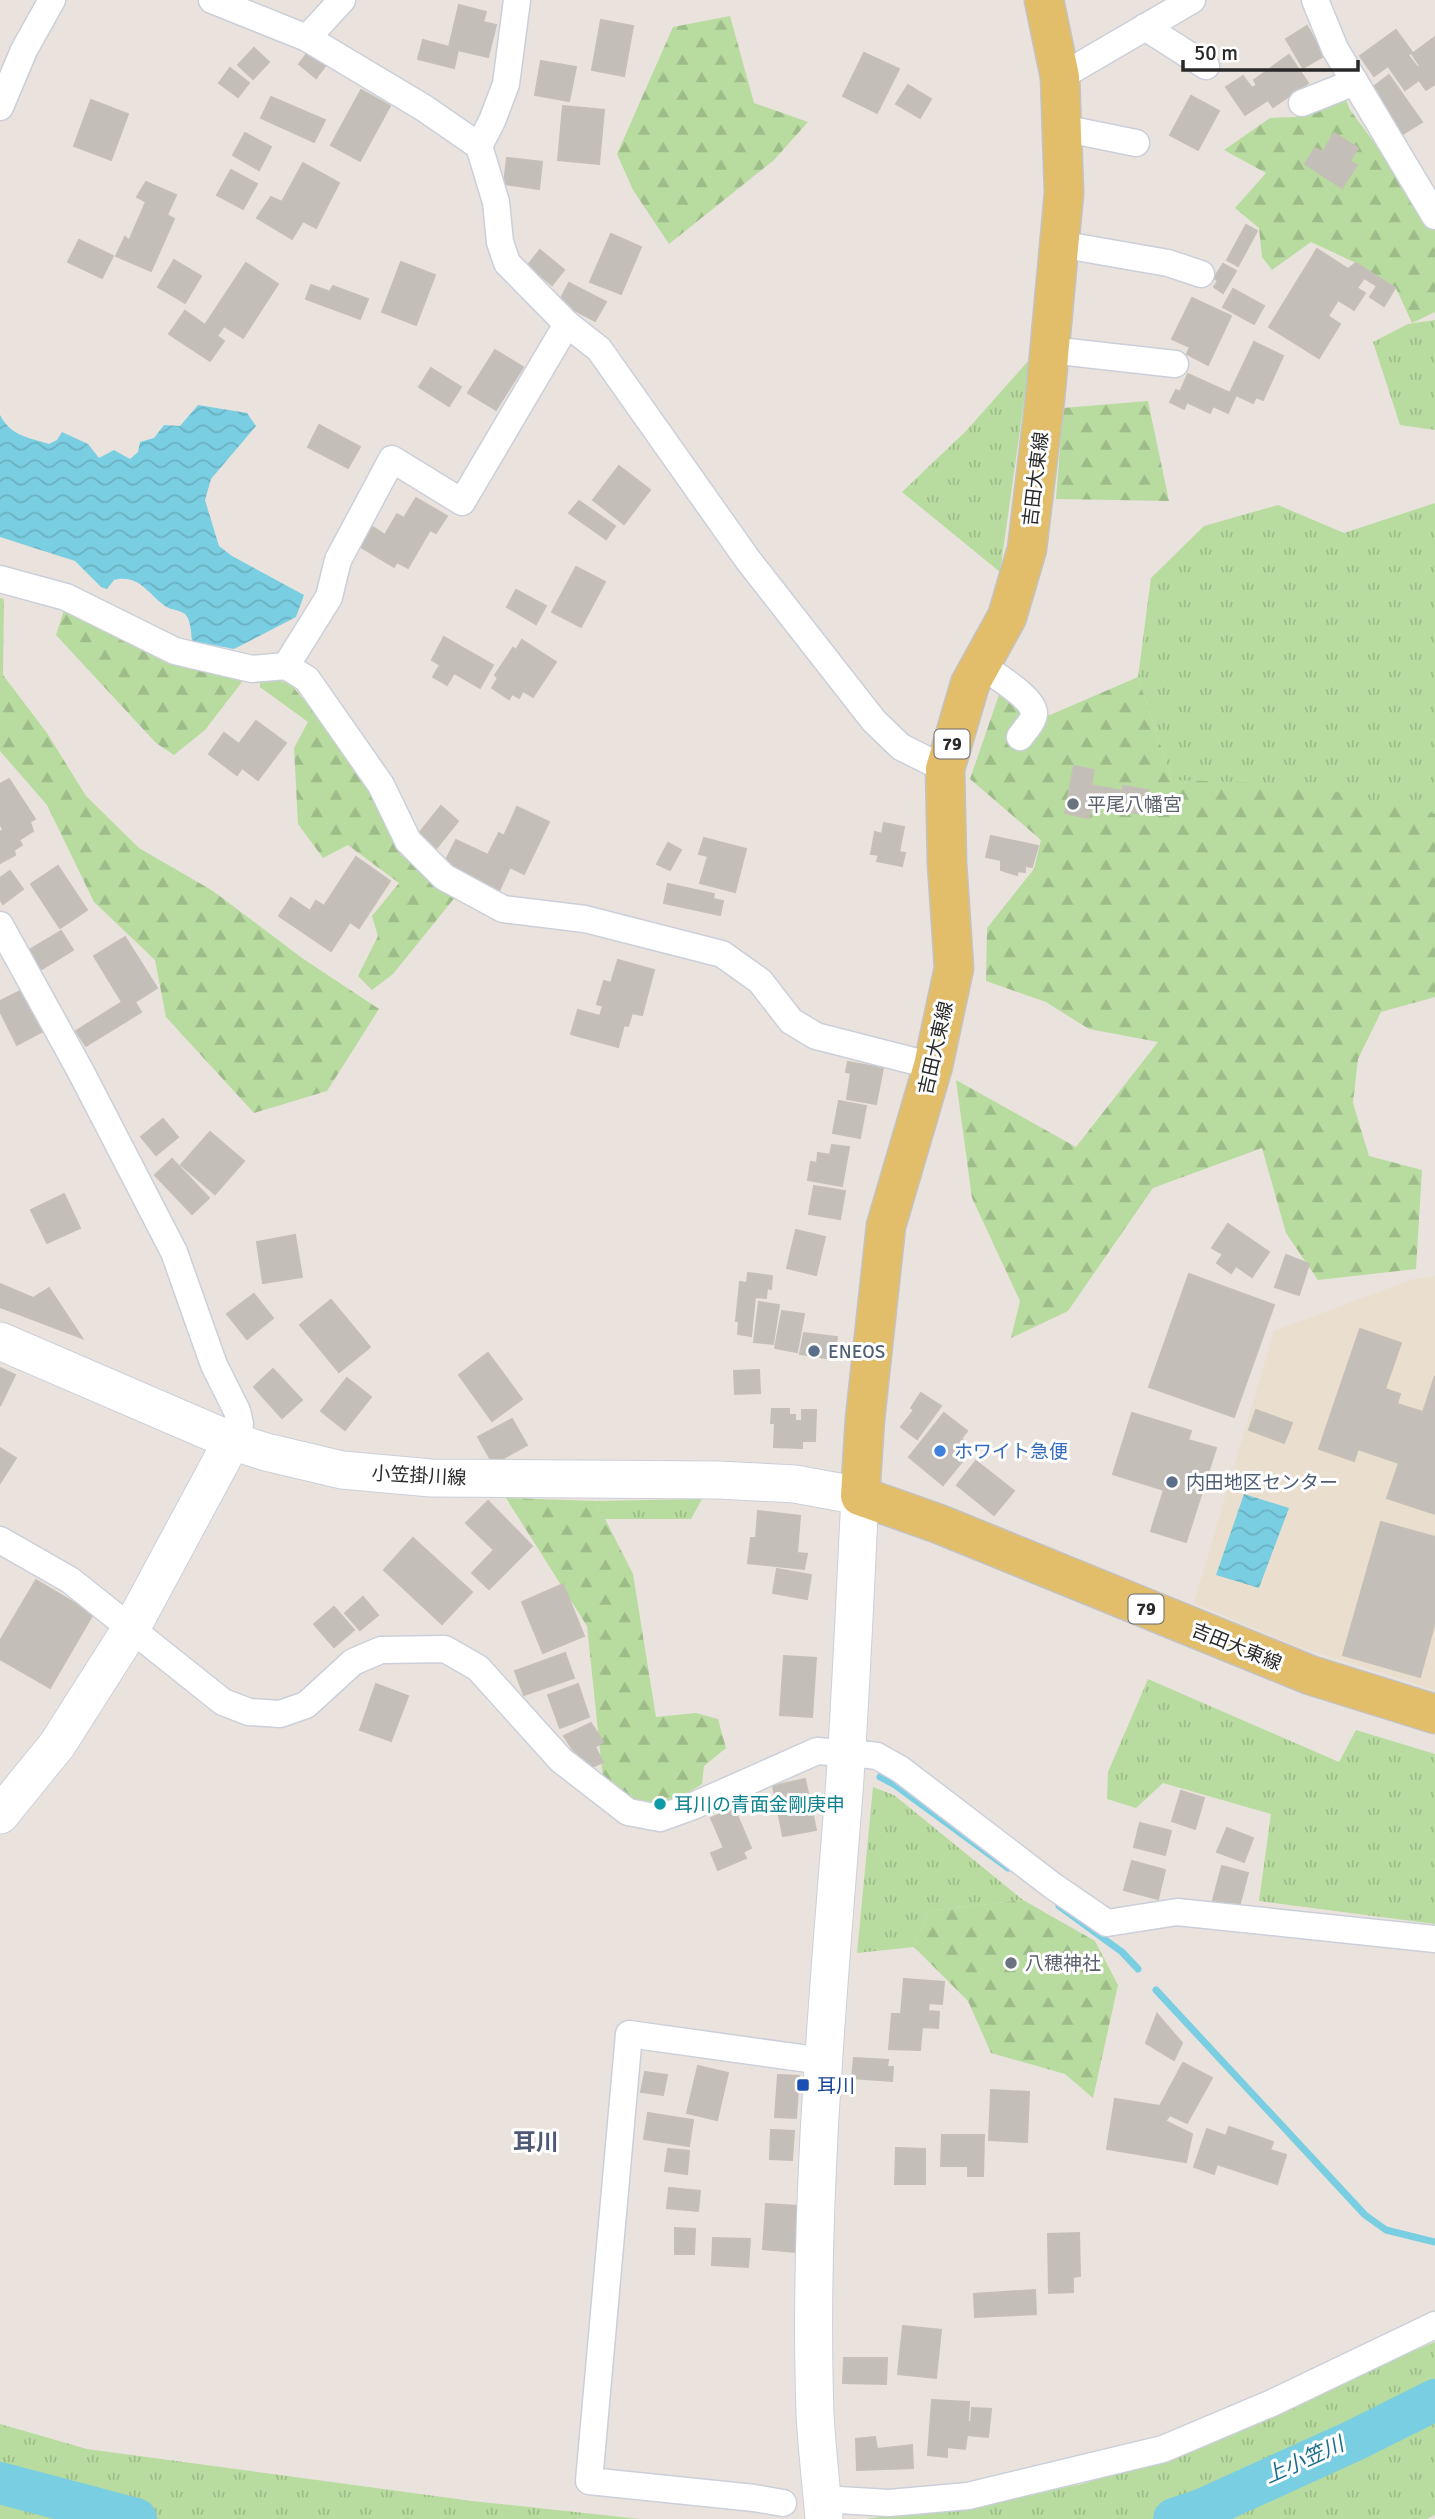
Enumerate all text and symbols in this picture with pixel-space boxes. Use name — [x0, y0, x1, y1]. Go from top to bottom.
scale bar — [1183, 28, 1358, 72]
text: 50 m — [1194, 40, 1238, 66]
street label: 吉田大東線 — [1018, 431, 1054, 528]
road number: 79 — [934, 730, 970, 758]
place label: 平尾八幡宮 — [1087, 793, 1182, 817]
marker: 平尾八幡宮 — [1065, 796, 1081, 812]
street label: 吉田大東線 — [914, 999, 958, 1097]
place label: ENEOS — [828, 1340, 885, 1364]
marker: ENEOS — [806, 1343, 822, 1359]
place label: ホワイト急便 — [954, 1440, 1068, 1464]
marker: ホワイト急便 — [932, 1443, 948, 1459]
street label: 小笠掛川線 — [371, 1462, 467, 1490]
place label: 内田地区センター — [1186, 1471, 1338, 1495]
marker: 内田地区センター — [1164, 1474, 1180, 1490]
road number: 79 — [1128, 1594, 1164, 1624]
street label: 吉田大東線 — [1188, 1618, 1285, 1676]
place label: 耳川の青面金剛庚申 — [674, 1793, 845, 1817]
marker: 耳川の青面金剛庚申 — [652, 1796, 668, 1812]
place label: 八穂神社 — [1025, 1952, 1101, 1976]
marker: 八穂神社 — [1003, 1955, 1019, 1971]
place label: 耳川 — [817, 2074, 855, 2098]
marker: 耳川 — [795, 2077, 811, 2093]
district label: 耳川 — [513, 2128, 559, 2157]
water label: 上小笠川 — [1260, 2430, 1349, 2489]

